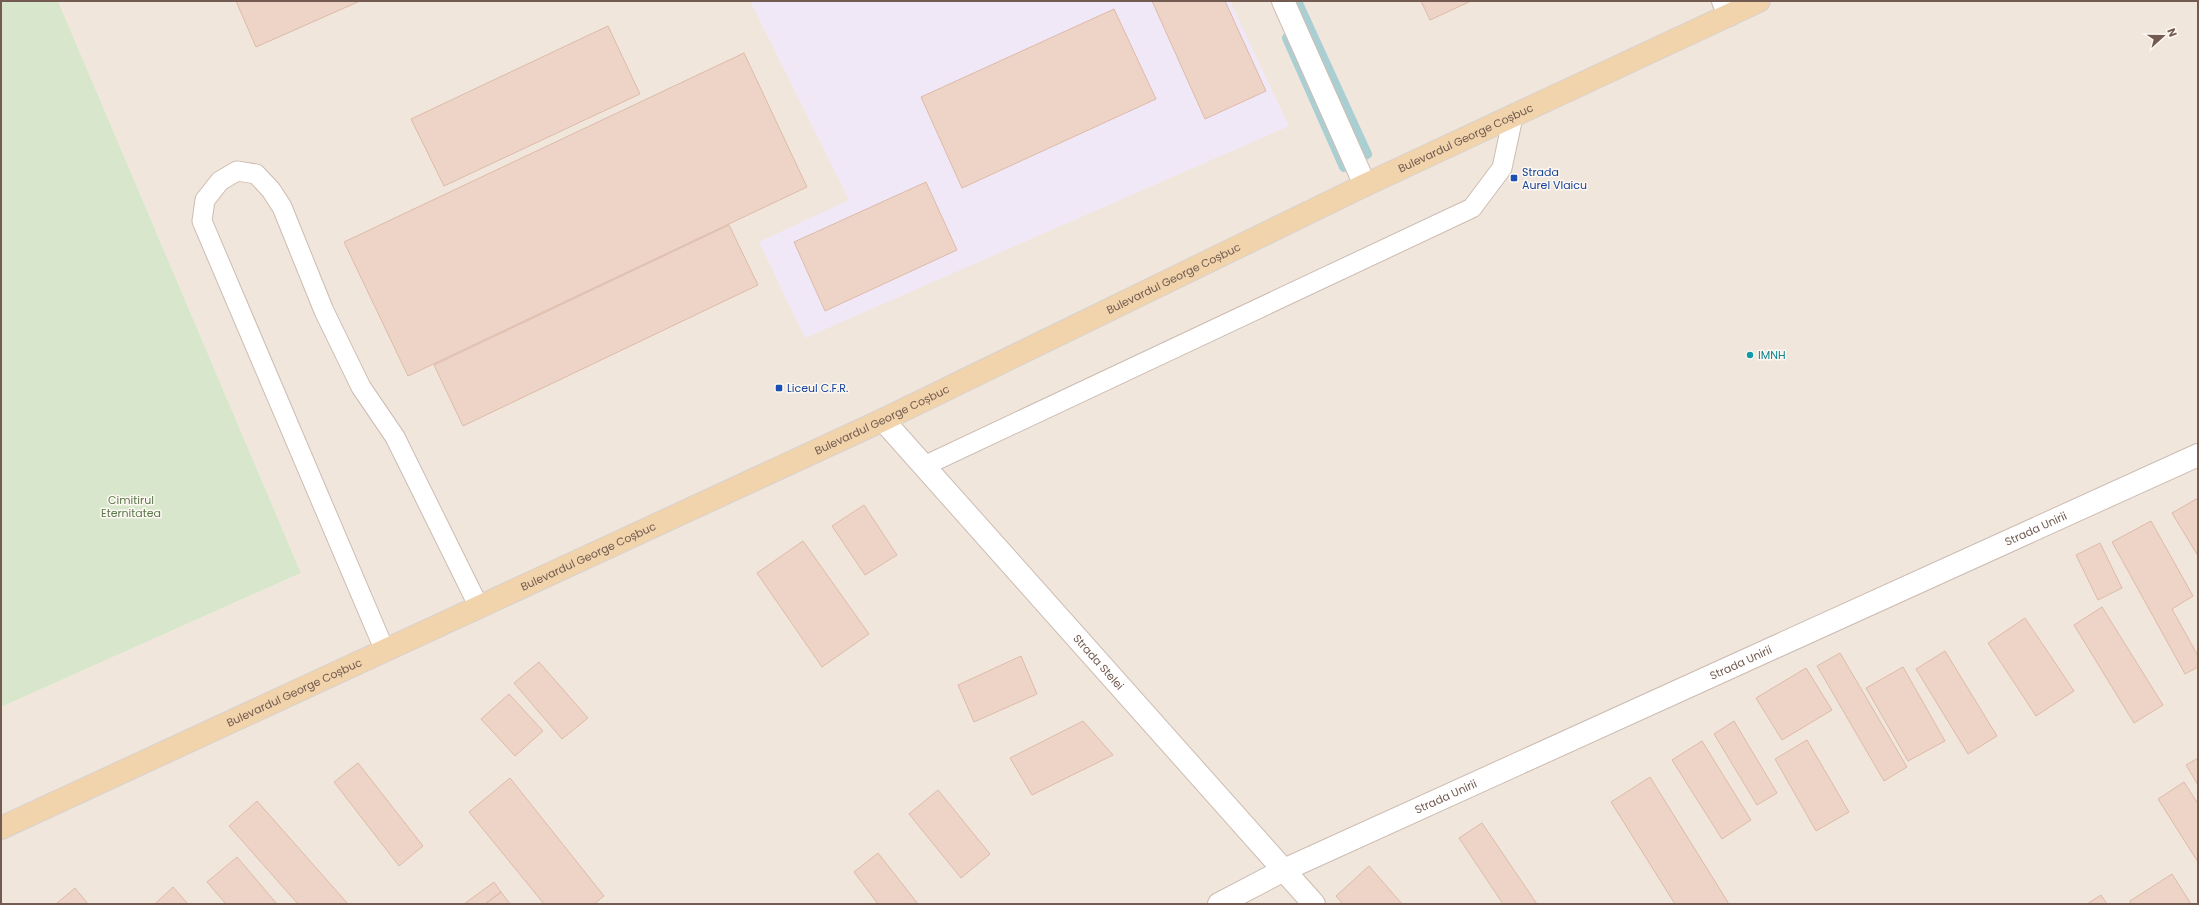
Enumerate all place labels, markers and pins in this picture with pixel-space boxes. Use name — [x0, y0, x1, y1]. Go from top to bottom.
place label: Strada Aurel Vlaicu — [1522, 164, 1587, 193]
marker: Strada Aurel Vlaicu — [1509, 173, 1519, 183]
place label: IMNH — [1758, 347, 1786, 363]
marker: IMNH — [1745, 350, 1755, 360]
place label: Liceul C.F.R. — [787, 380, 848, 396]
marker: Liceul C.F.R. — [774, 383, 784, 393]

